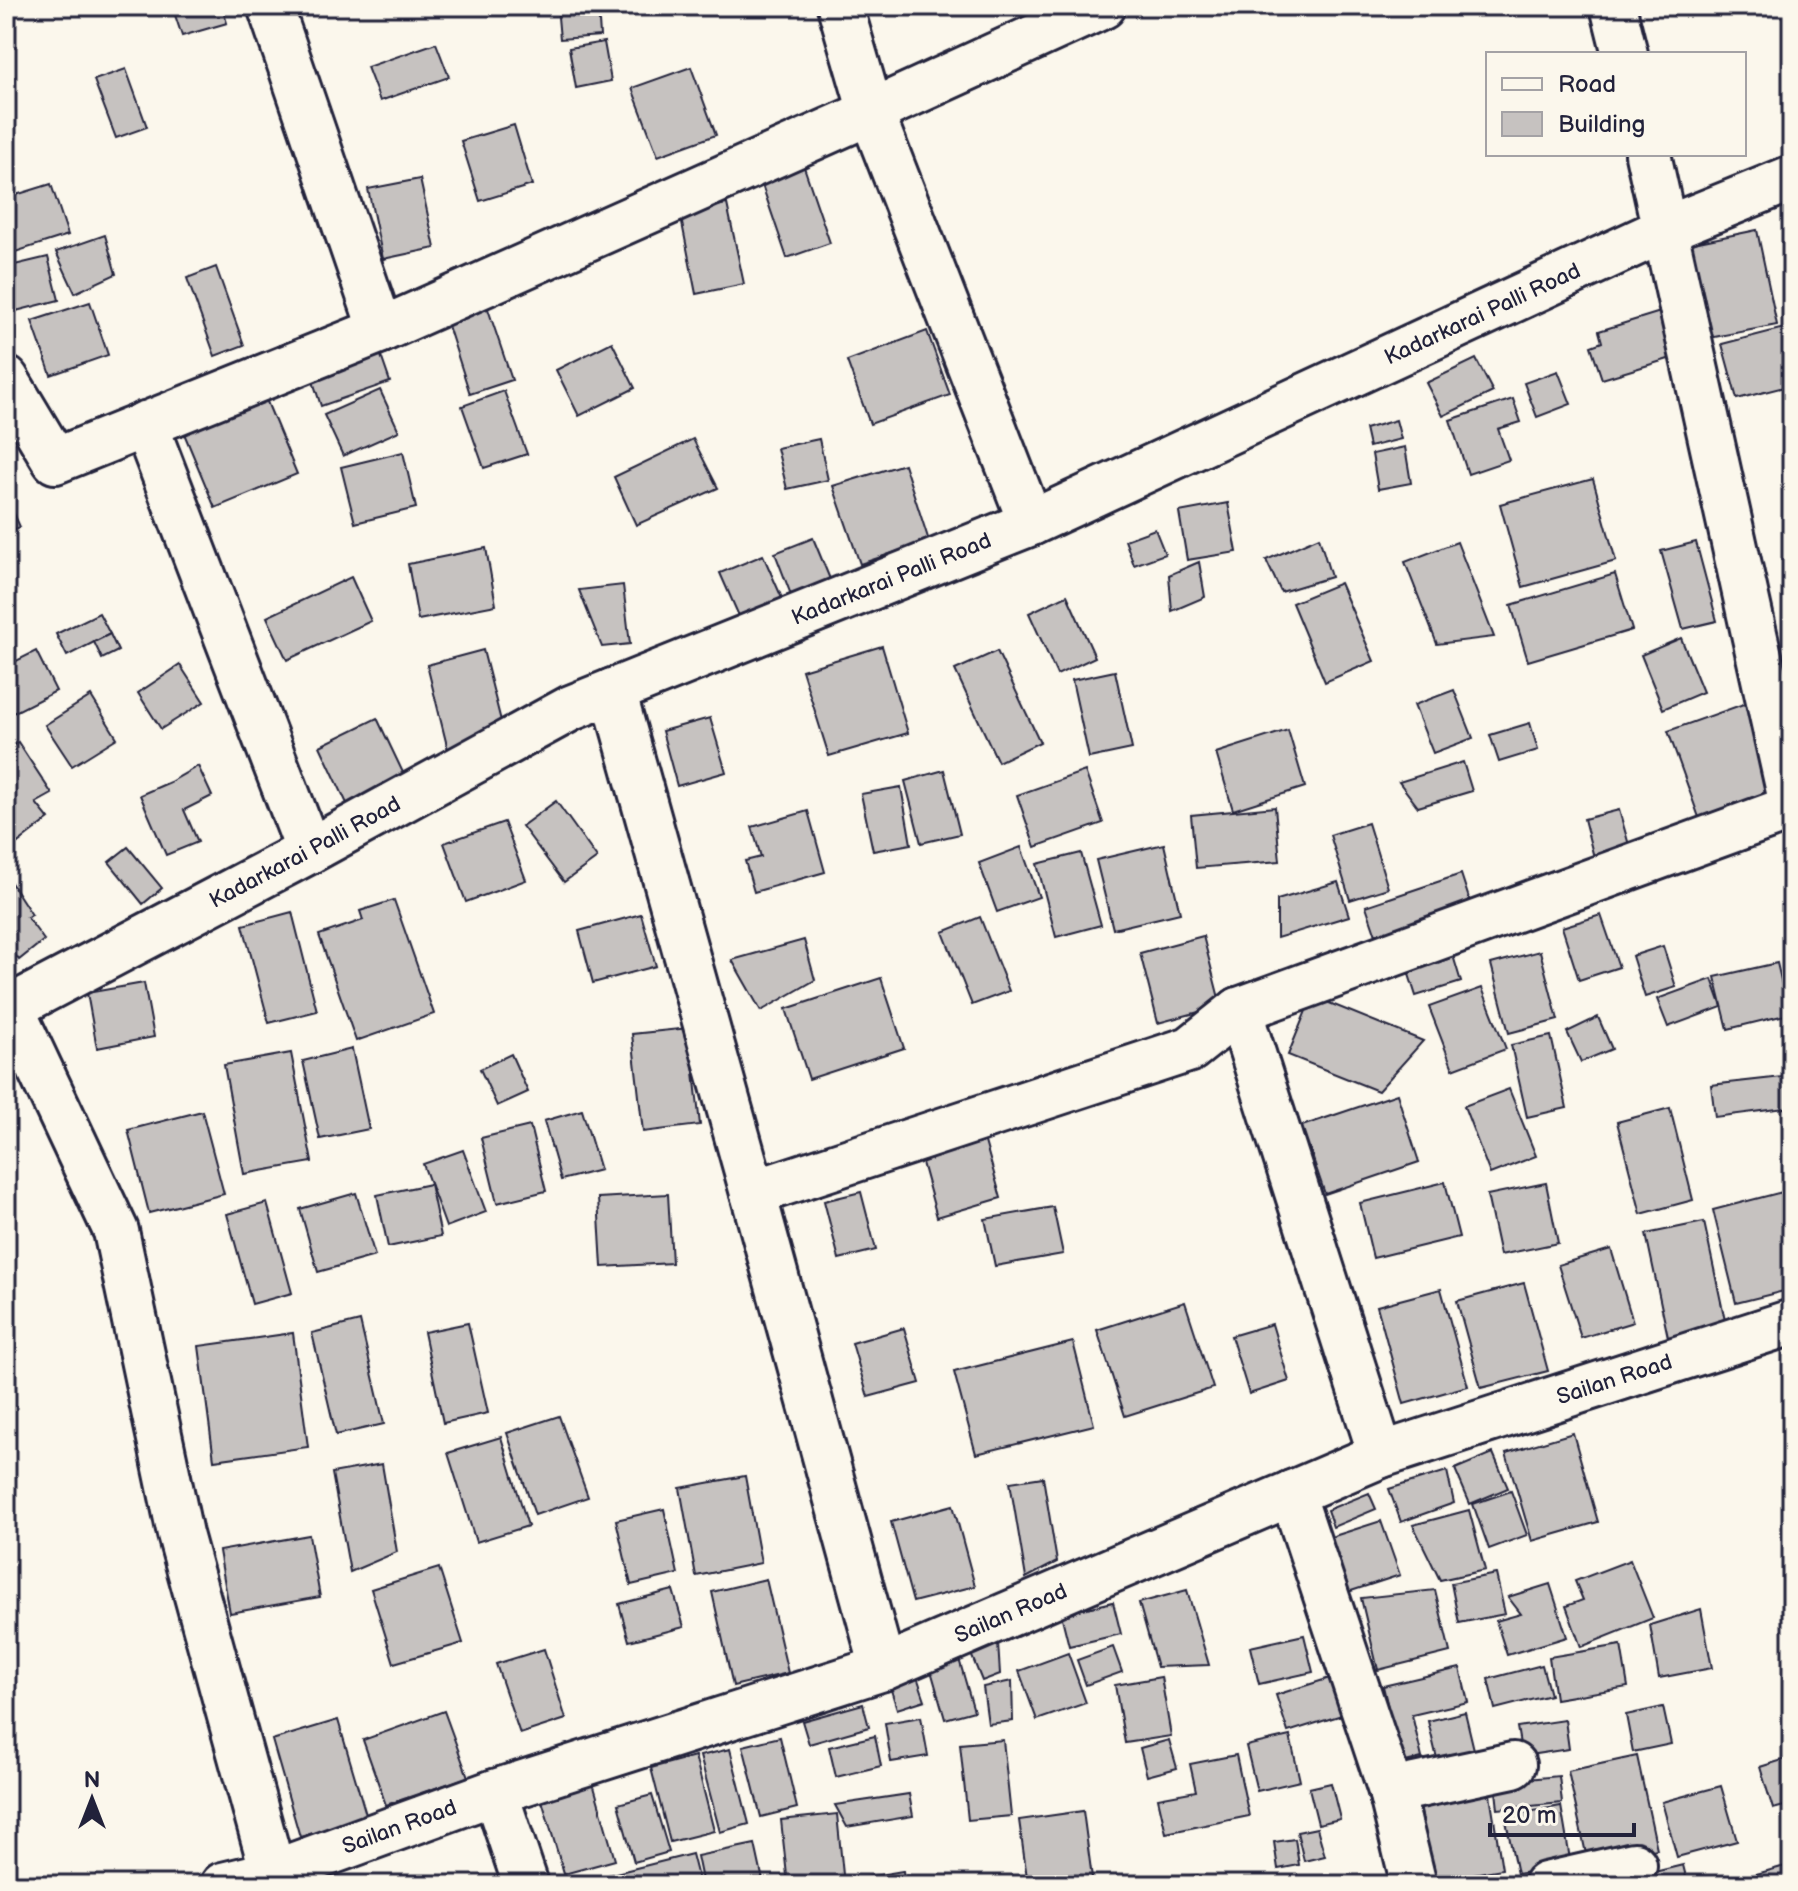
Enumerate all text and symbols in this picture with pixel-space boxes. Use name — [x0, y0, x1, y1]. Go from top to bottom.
legend — [1486, 52, 1746, 156]
text: Road — [1558, 70, 1616, 99]
text: Building — [1558, 110, 1645, 139]
street label: Kadarkarai Palli Road — [1380, 257, 1585, 371]
street label: Kadarkarai Palli Road — [788, 527, 995, 631]
street label: Kadarkarai Palli Road — [205, 790, 405, 914]
street label: Sailan Road — [1553, 1348, 1675, 1411]
street label: Sailan Road — [950, 1577, 1071, 1649]
north arrow — [52, 1759, 132, 1839]
text: N — [84, 1767, 100, 1794]
scale bar — [1490, 1787, 1634, 1837]
street label: Sailan Road — [339, 1794, 460, 1860]
text: 20 m — [1502, 1801, 1557, 1830]

